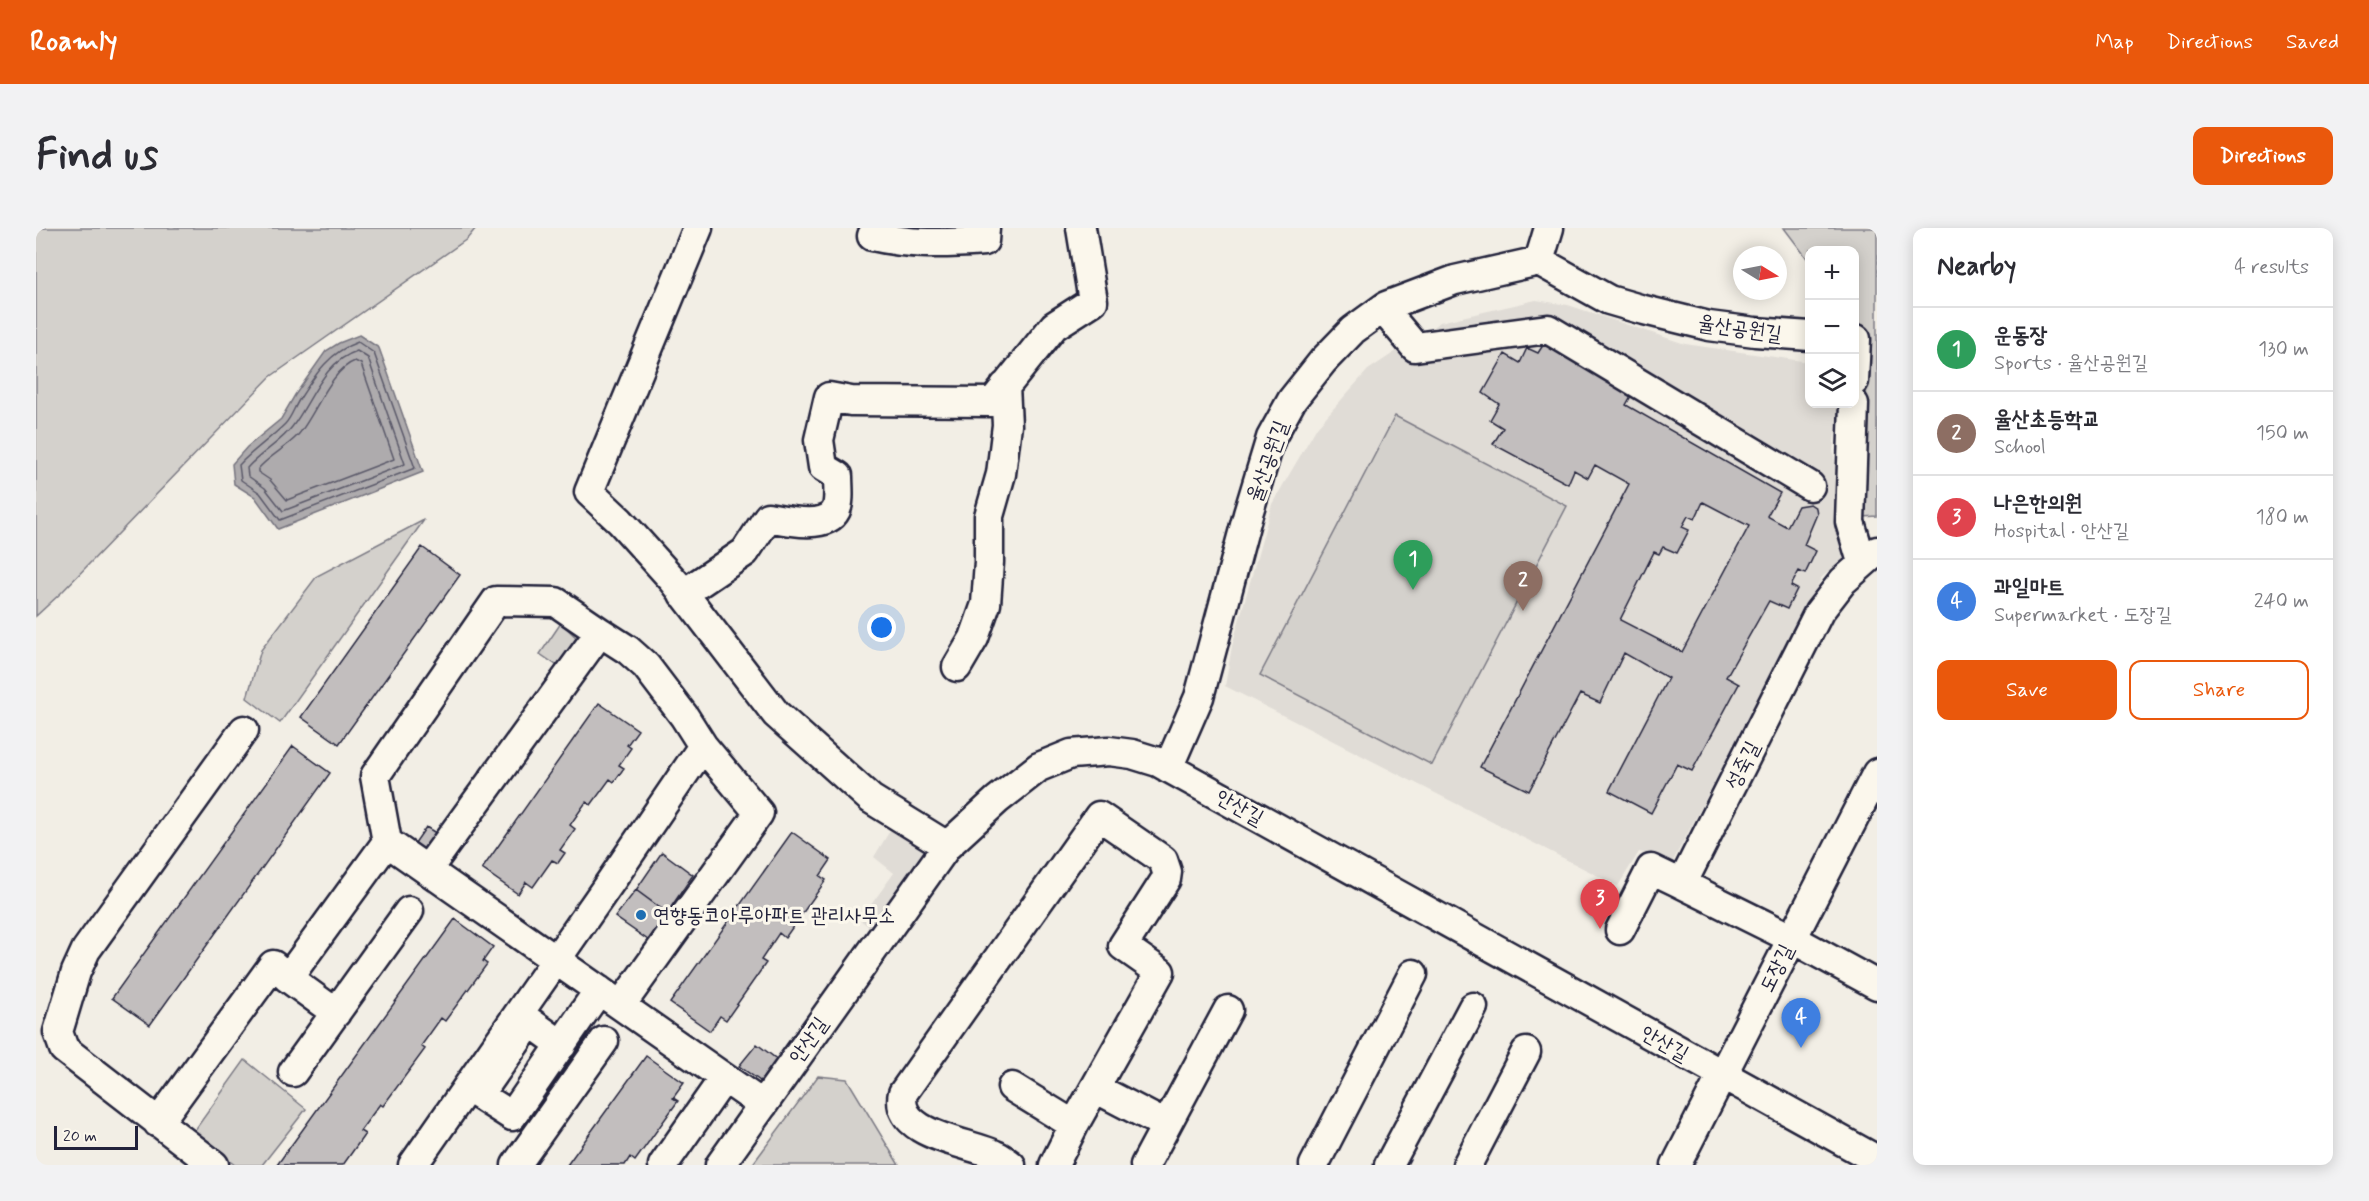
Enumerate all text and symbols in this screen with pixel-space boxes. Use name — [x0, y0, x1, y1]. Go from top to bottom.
text: Roamly — [30, 24, 118, 61]
text: Map — [2095, 28, 2134, 56]
text: Directions — [2167, 28, 2253, 56]
text: Saved — [2286, 28, 2339, 56]
button: Directions — [2193, 127, 2333, 185]
text: Find us — [36, 129, 158, 184]
north arrow — [1733, 246, 1787, 300]
map controls — [1805, 246, 1859, 408]
button: + — [1805, 246, 1859, 300]
text: Nearby — [1937, 250, 2016, 284]
text: 4 results — [2234, 254, 2309, 281]
button: − — [1805, 300, 1859, 354]
street label: 율산공원길 — [1696, 309, 1784, 349]
text: 운동장 — [1994, 322, 2047, 350]
text: 1 — [1952, 336, 1961, 363]
text: 130 m — [2258, 336, 2309, 363]
text: Sports · 율산공원길 — [1994, 350, 2148, 377]
button: layers — [1805, 354, 1859, 408]
text: 율산초등학교 — [1994, 406, 2100, 434]
street label: 율산공원길 — [1240, 417, 1296, 506]
text: 2 — [1952, 420, 1961, 447]
text: 150 m — [2256, 420, 2309, 447]
text: School — [1994, 434, 2046, 461]
text: 나은한의원 — [1994, 490, 2083, 518]
text: 3 — [1952, 504, 1961, 531]
text: 180 m — [2256, 504, 2309, 531]
text: Hospital · 안산길 — [1994, 518, 2129, 545]
pin: 1 — [1394, 540, 1432, 590]
pin: 2 — [1504, 562, 1542, 611]
text: 과일마트 — [1994, 574, 2065, 602]
text: 4 — [1951, 588, 1962, 615]
text: 240 m — [2254, 588, 2309, 615]
text: Supermarket · 도장길 — [1994, 602, 2172, 629]
your location — [867, 613, 896, 642]
button: Save — [1937, 660, 2117, 720]
button: Share — [2129, 660, 2309, 720]
street label: 성죽길 — [1719, 736, 1767, 794]
street label: 안산길 — [1211, 783, 1269, 832]
pin: 3 — [1580, 880, 1620, 929]
place label: 연향동코아루아파트 관리사무소 — [653, 902, 895, 930]
marker: 연향동코아루아파트 관리사무소 — [634, 908, 648, 922]
street label: 도장길 — [1753, 939, 1801, 997]
pin: 4 — [1782, 998, 1820, 1048]
street label: 안산길 — [783, 1012, 835, 1069]
street label: 안산길 — [1636, 1019, 1694, 1068]
scale bar — [54, 1123, 138, 1150]
text: 20 m — [63, 1126, 97, 1147]

